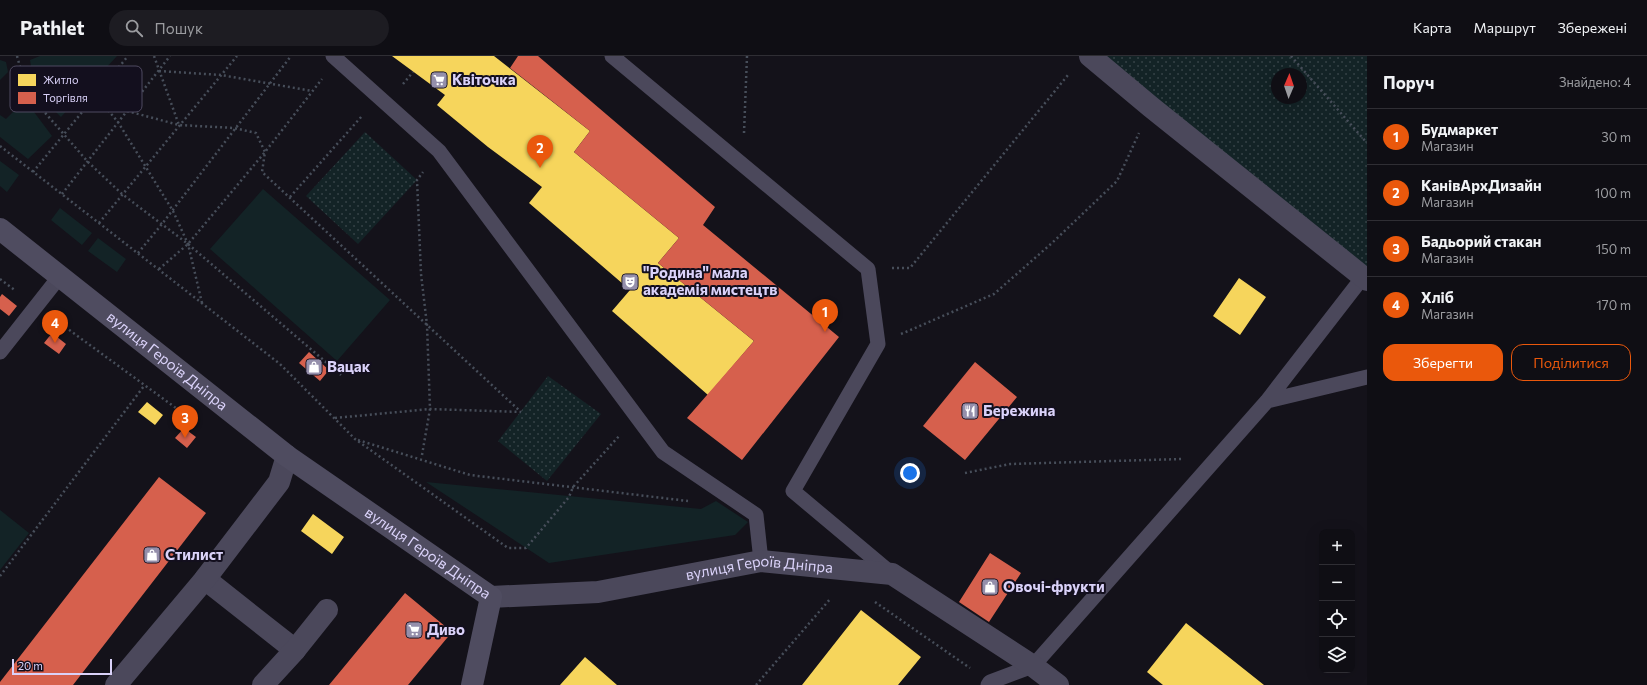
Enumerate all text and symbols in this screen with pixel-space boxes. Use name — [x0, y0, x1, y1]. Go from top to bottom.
search box — [109, 10, 389, 46]
text: Pathlet — [20, 16, 85, 39]
icon: search — [123, 17, 145, 39]
text: Пошук — [155, 19, 203, 37]
text: Карта — [1413, 19, 1452, 36]
text: Маршрут — [1474, 19, 1536, 36]
text: Збережені — [1558, 19, 1627, 36]
legend — [10, 66, 142, 112]
north arrow — [1271, 68, 1307, 104]
supermarket icon: Квіточка — [429, 70, 449, 90]
place label: Квіточка — [452, 70, 516, 88]
text: Поруч — [1383, 72, 1434, 93]
text: Житло — [43, 73, 79, 86]
text: Знайдено: 4 — [1559, 74, 1631, 90]
text: Торгівля — [43, 91, 88, 104]
text: Будмаркет — [1421, 120, 1498, 138]
text: 1 — [1393, 129, 1399, 145]
text: 30 m — [1601, 129, 1631, 145]
pin: 2 — [527, 135, 553, 168]
text: Магазин — [1421, 138, 1474, 154]
text: КанівАрхДизайн — [1421, 176, 1542, 194]
text: 2 — [1392, 185, 1400, 201]
text: 100 m — [1595, 185, 1631, 201]
text: Магазин — [1421, 194, 1474, 210]
text: Бадьорий стакан — [1421, 232, 1541, 250]
text: 3 — [1392, 241, 1400, 257]
text: 150 m — [1596, 241, 1631, 257]
text: Магазин — [1421, 250, 1474, 266]
place label: "Родина" мала академія мистецтв — [643, 263, 777, 298]
theatre icon: "Родина" мала академія мистецтв — [620, 272, 640, 292]
text: Хліб — [1421, 288, 1454, 306]
text: 4 — [1392, 297, 1400, 313]
text: 170 m — [1596, 297, 1631, 313]
pin: 1 — [812, 299, 838, 332]
text: Магазин — [1421, 306, 1474, 322]
street label: вулиця Героїв Дніпра — [104, 307, 232, 414]
pin: 4 — [42, 310, 68, 343]
button: Зберегти — [1383, 344, 1503, 381]
button: Поділитися — [1511, 344, 1631, 381]
shop icon: Вацак — [304, 357, 324, 377]
place label: Вацак — [327, 357, 371, 375]
restaurant icon: Бережина — [960, 401, 980, 421]
place label: Бережина — [983, 401, 1056, 419]
pin: 3 — [172, 405, 198, 438]
your location — [900, 463, 920, 483]
street label: вулиця Героїв Дніпра — [362, 503, 495, 602]
map controls — [1319, 529, 1355, 673]
button: + — [1319, 529, 1355, 565]
shop icon: Стилист — [142, 545, 162, 565]
place label: Стилист — [165, 545, 223, 563]
street label: вулиця Героїв Дніпра — [684, 551, 834, 583]
button: − — [1319, 565, 1355, 601]
shop icon: Овочі-фрукти — [980, 577, 1000, 597]
place label: Овочі-фрукти — [1003, 577, 1105, 595]
button: locate — [1319, 601, 1355, 637]
supermarket icon: Диво — [404, 620, 424, 640]
place label: Диво — [427, 620, 465, 638]
button: layers — [1319, 637, 1355, 673]
scale bar — [12, 657, 112, 676]
text: 20 m — [18, 659, 43, 672]

